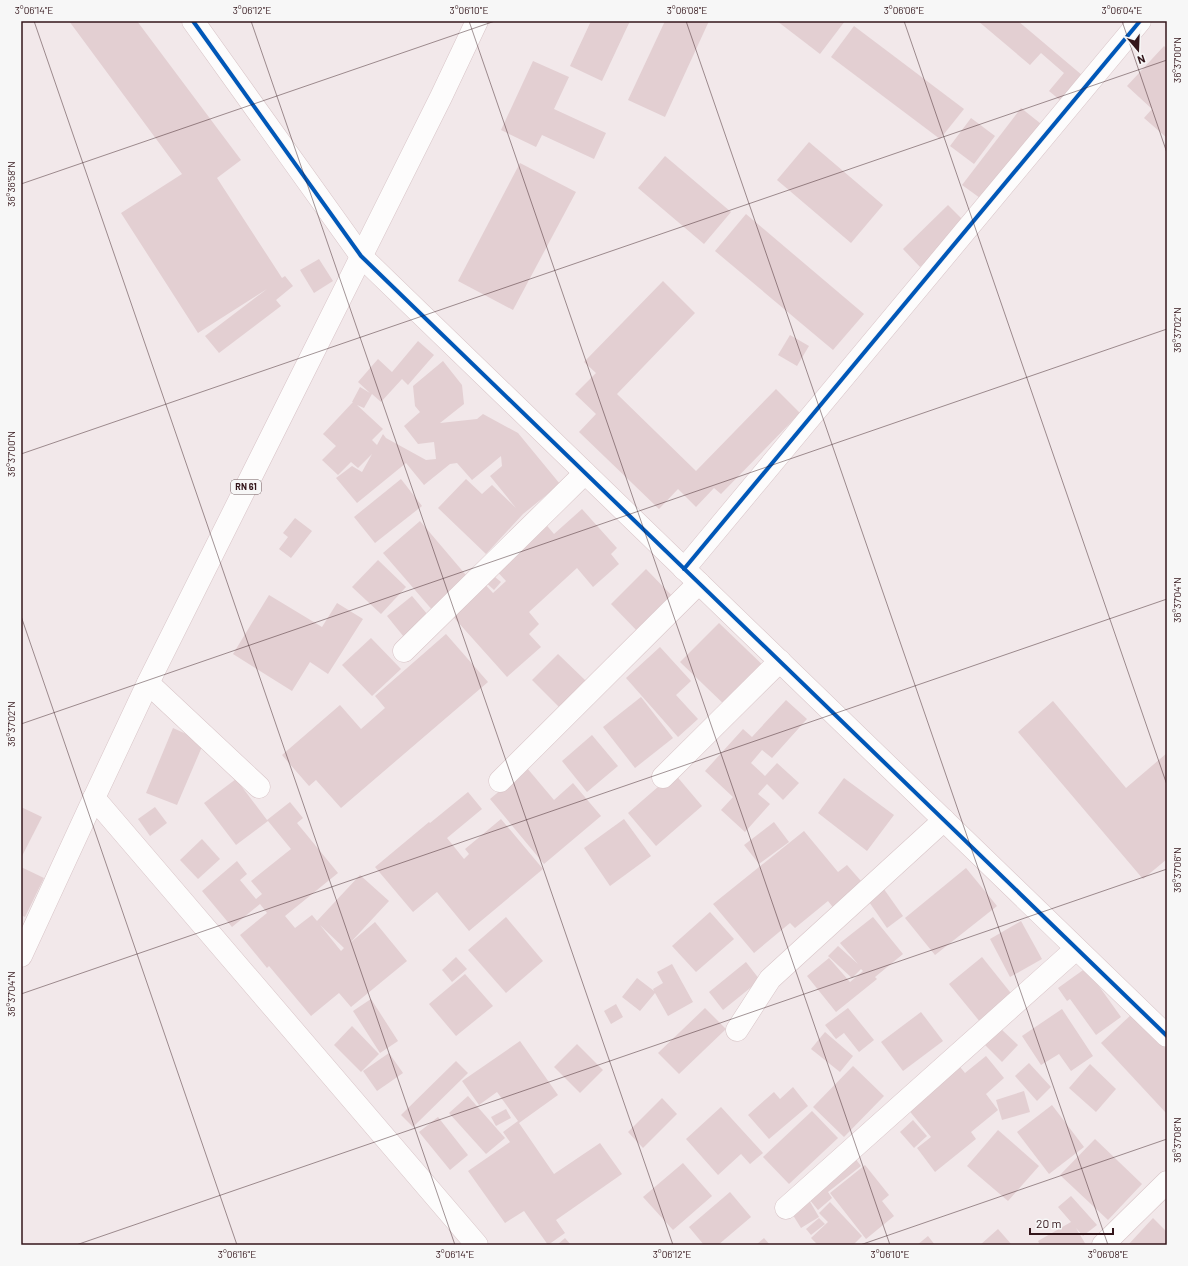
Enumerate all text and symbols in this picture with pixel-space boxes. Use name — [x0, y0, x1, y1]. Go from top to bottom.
text: 3°06'14"E — [15, 4, 53, 16]
text: 3°06'12"E — [233, 4, 271, 16]
text: 3°06'10"E — [450, 4, 488, 16]
text: 3°06'08"E — [667, 4, 707, 16]
text: 3°06'06"E — [884, 4, 924, 16]
text: 3°06'04"E — [1102, 4, 1142, 16]
north arrow — [1118, 30, 1158, 70]
text: 36°37'00"N — [1171, 37, 1183, 83]
text: N — [1136, 53, 1147, 67]
text: 36°36'58"N — [5, 161, 17, 207]
text: 36°37'02"N — [1171, 307, 1183, 353]
text: 36°37'00"N — [5, 431, 17, 477]
road number: RN 61 — [231, 480, 261, 494]
text: 36°37'04"N — [1171, 577, 1183, 623]
text: 36°37'02"N — [5, 701, 17, 747]
text: 36°37'06"N — [1171, 847, 1183, 893]
text: 36°37'04"N — [5, 971, 17, 1017]
text: 36°37'08"N — [1171, 1117, 1183, 1163]
scale bar — [1030, 1210, 1113, 1236]
text: 20 m — [1036, 1216, 1062, 1230]
text: 3°06'16"E — [218, 1248, 256, 1260]
text: 3°06'14"E — [436, 1248, 474, 1260]
text: 3°06'12"E — [653, 1248, 691, 1260]
text: 3°06'10"E — [871, 1248, 909, 1260]
text: 3°06'08"E — [1088, 1248, 1128, 1260]

